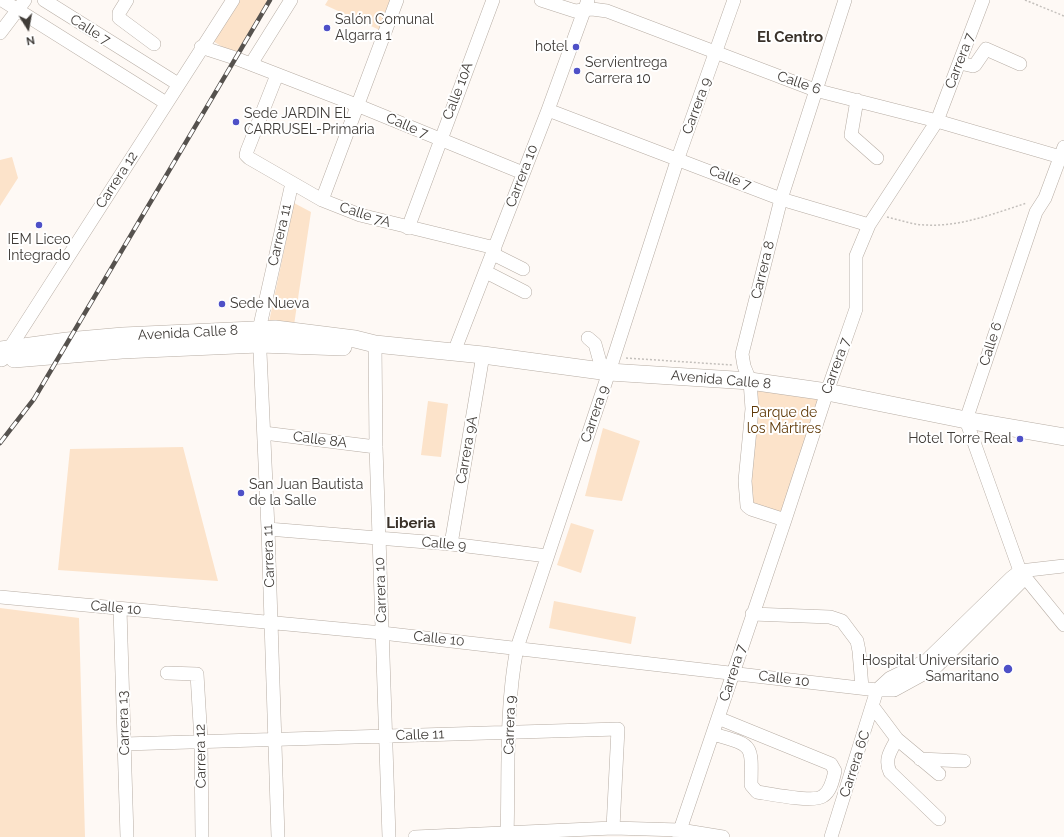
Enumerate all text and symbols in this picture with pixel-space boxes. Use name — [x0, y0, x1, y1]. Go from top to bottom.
north arrow — [8, 8, 48, 48]
street label: Calle 7 — [67, 11, 113, 49]
place label: Salón Comunal Algarra 1 — [335, 12, 434, 44]
marker: Salón Comunal Algarra 1 — [322, 23, 332, 33]
district label: El Centro — [757, 28, 823, 46]
street label: Carrera 7 — [942, 31, 978, 91]
text: N — [25, 33, 36, 47]
place label: hotel — [535, 39, 568, 55]
marker: hotel — [571, 42, 581, 52]
place label: Servientrega Carrera 10 — [585, 55, 667, 88]
street label: Calle 10A — [439, 60, 477, 122]
marker: Servientrega Carrera 10 — [572, 66, 582, 76]
street label: Calle 6 — [775, 68, 823, 98]
street label: Carrera 9 — [679, 75, 715, 137]
place label: Sede JARDIN EL CARRUSEL-Primaria — [244, 106, 375, 138]
street label: Calle 7 — [383, 110, 431, 142]
marker: Sede JARDIN EL CARRUSEL-Primaria — [231, 117, 241, 127]
street label: Carrera 10 — [502, 142, 542, 210]
street label: Carrera 12 — [92, 148, 142, 212]
street label: Calle 7 — [706, 162, 754, 194]
street label: Calle 7A — [337, 199, 393, 231]
street label: Carrera 11 — [265, 202, 295, 268]
marker: IEM Liceo Integrado — [34, 220, 44, 230]
place label: IEM Liceo Integrado — [7, 232, 71, 264]
street label: Carrera 8 — [748, 239, 778, 301]
place label: Sede Nueva — [230, 296, 309, 312]
marker: Sede Nueva — [217, 299, 227, 309]
street label: Calle 6 — [976, 320, 1006, 368]
street label: Avenida Calle 8 — [137, 322, 239, 344]
street label: Carrera 7 — [818, 336, 854, 396]
street label: Avenida Calle 8 — [670, 367, 772, 393]
street label: Carrera 9 — [577, 383, 613, 445]
park label: Parque de los Mártires — [747, 405, 821, 438]
street label: Carrera 9A — [453, 415, 481, 485]
street label: Calle 8A — [292, 428, 348, 452]
place label: Hotel Torre Real — [908, 431, 1012, 447]
marker: Hotel Torre Real — [1015, 434, 1025, 444]
place label: San Juan Bautista de la Salle — [249, 477, 363, 510]
marker: San Juan Bautista de la Salle — [236, 488, 246, 498]
district label: Liberia — [386, 514, 436, 532]
street label: Carrera 11 — [260, 524, 278, 588]
street label: Calle 9 — [421, 534, 467, 554]
street label: Carrera 10 — [371, 557, 391, 623]
street label: Calle 10 — [90, 597, 142, 619]
street label: Calle 10 — [413, 628, 465, 650]
street label: Carrera 7 — [716, 643, 750, 703]
place label: Hospital Universitario Samaritano — [862, 653, 999, 686]
marker: Hospital Universitario Samaritano — [1002, 663, 1014, 675]
street label: Calle 10 — [758, 668, 810, 690]
street label: Carrera 13 — [114, 690, 134, 756]
street label: Carrera 9 — [501, 695, 519, 755]
street label: Carrera 12 — [192, 724, 210, 788]
street label: Calle 11 — [395, 726, 445, 744]
street label: Carrera 6C — [836, 729, 874, 799]

